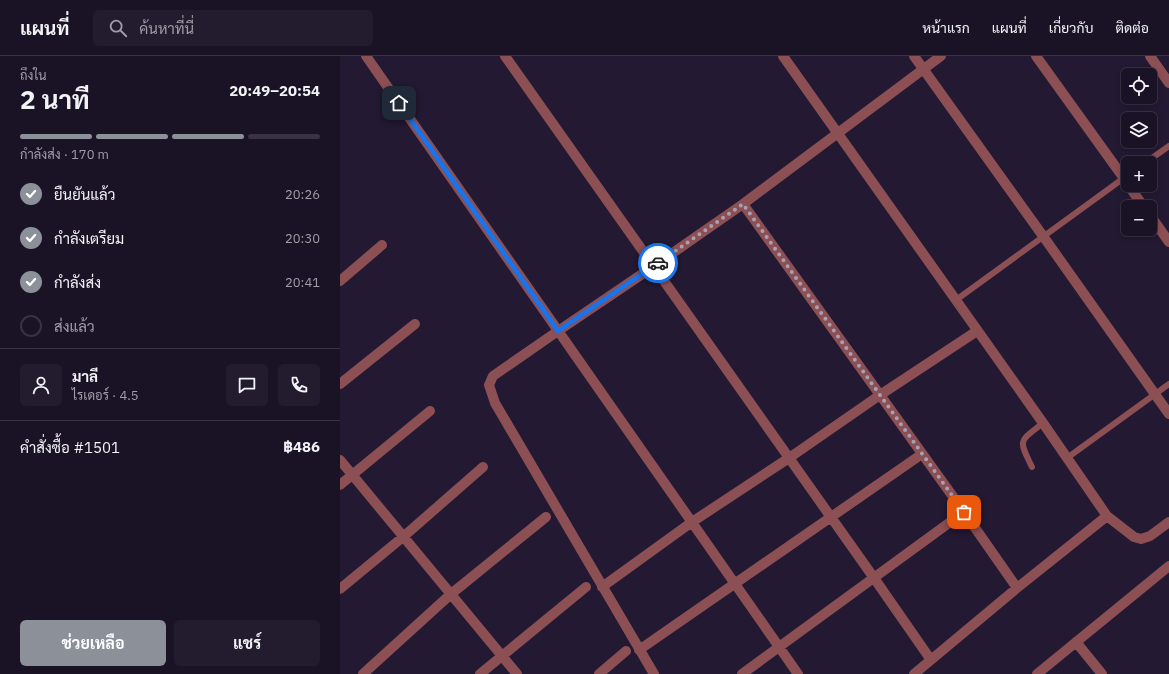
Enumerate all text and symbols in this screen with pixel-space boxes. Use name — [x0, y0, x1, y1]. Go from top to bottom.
search box — [93, 10, 373, 46]
text: แผนที่ — [20, 16, 69, 40]
icon: search — [107, 17, 129, 39]
text: ค้นหาที่นี่ — [139, 19, 194, 38]
text: หน้าแรก — [922, 19, 970, 37]
text: แผนที่ — [992, 19, 1027, 37]
text: เกี่ยวกับ — [1049, 19, 1093, 37]
text: ติดต่อ — [1115, 19, 1149, 37]
text: ถึงใน — [20, 67, 47, 84]
map controls — [1121, 68, 1157, 236]
button: locate — [1121, 68, 1157, 104]
text: 20:49–20:54 — [229, 81, 320, 100]
text: 2 นาที — [20, 82, 90, 116]
pin — [382, 86, 416, 120]
icon: home — [388, 92, 410, 114]
button: layers — [1121, 112, 1157, 148]
text: กำลังส่ง · 170 m — [20, 146, 109, 163]
button: + — [1121, 156, 1157, 192]
icon: check — [20, 183, 42, 205]
text: ยืนยันแล้ว — [54, 185, 115, 204]
text: 20:26 — [285, 186, 320, 203]
button: − — [1121, 200, 1157, 236]
icon: check — [20, 227, 42, 249]
text: กำลังเตรียม — [54, 229, 124, 248]
text: 20:30 — [285, 230, 320, 247]
courier — [638, 243, 678, 283]
icon: car — [647, 252, 669, 274]
icon: check — [20, 271, 42, 293]
text: กำลังส่ง — [54, 273, 101, 292]
text: 20:41 — [285, 274, 320, 291]
text: ส่งแล้ว — [54, 317, 95, 336]
button: person — [20, 364, 62, 406]
button: chat — [226, 364, 268, 406]
button: phone — [278, 364, 320, 406]
text: มาลี — [72, 367, 98, 386]
text: ไรเดอร์ · 4.5 — [72, 387, 139, 404]
text: ฿486 — [283, 437, 320, 456]
text: คำสั่งซื้อ #1501 — [20, 438, 120, 457]
pin — [947, 495, 981, 529]
icon: bag — [953, 501, 975, 523]
button: ช่วยเหลือ — [20, 620, 166, 666]
button: แชร์ — [174, 620, 320, 666]

